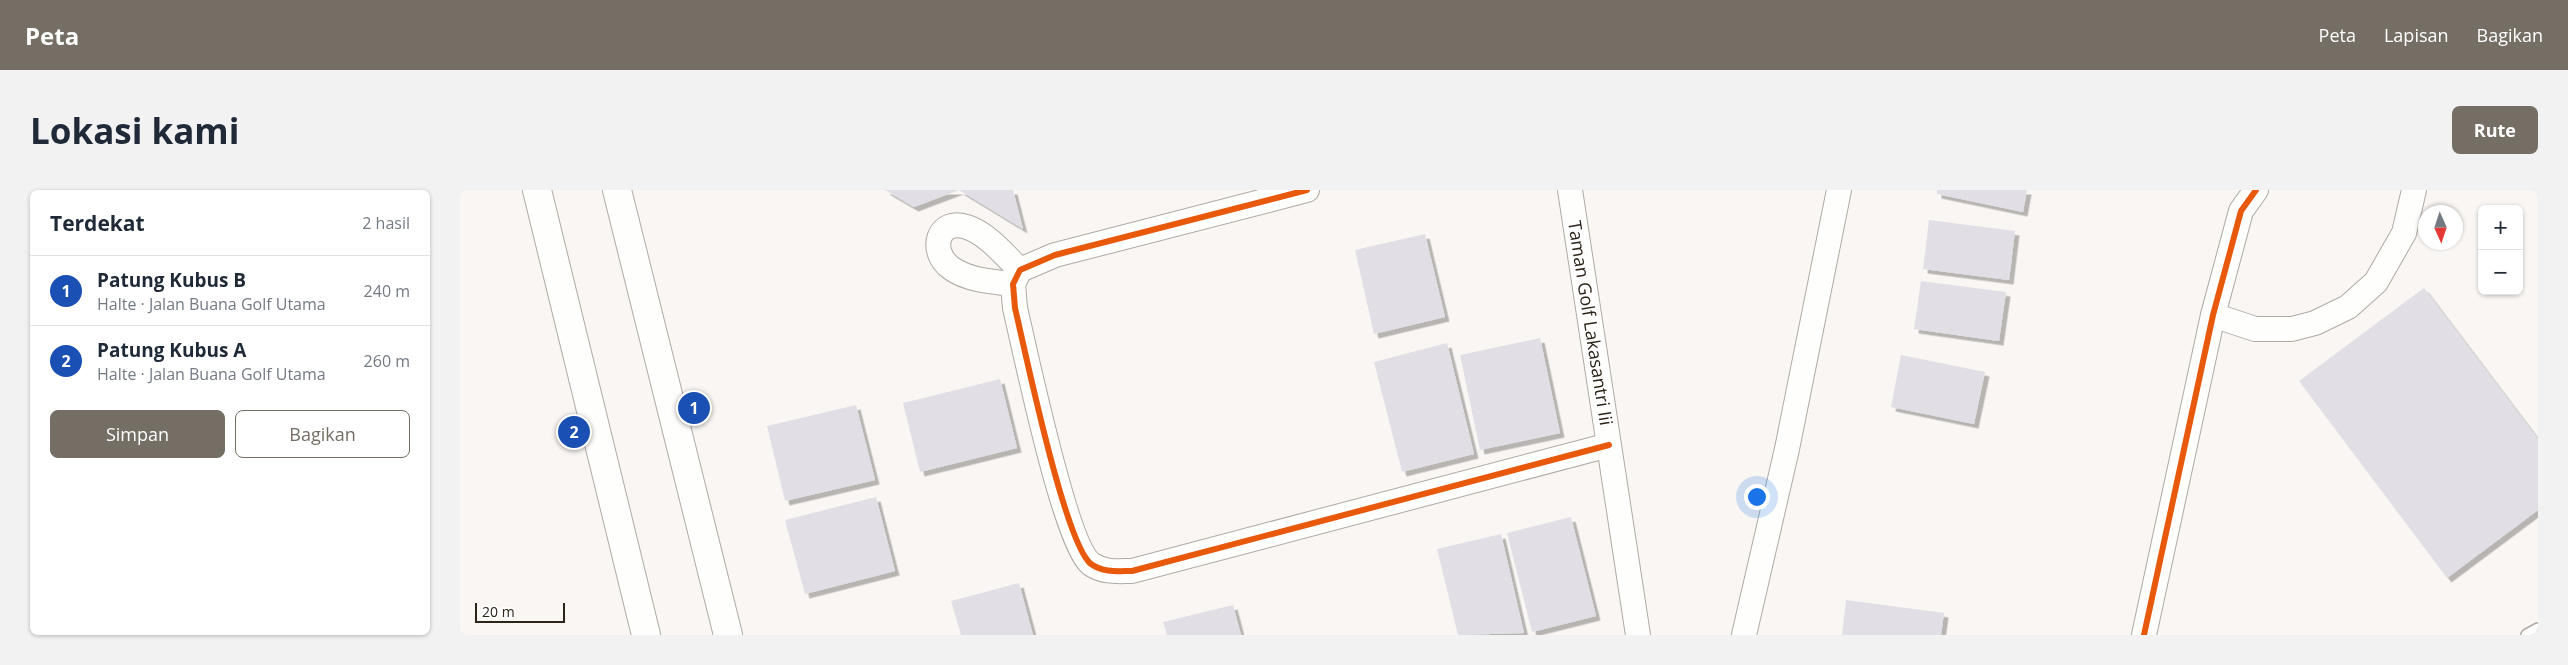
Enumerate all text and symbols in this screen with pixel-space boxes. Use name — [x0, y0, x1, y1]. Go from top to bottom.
text: Peta — [25, 19, 79, 52]
text: Peta — [2319, 23, 2356, 47]
text: Lapisan — [2384, 23, 2449, 47]
text: Bagikan — [2477, 23, 2543, 47]
button: Rute — [2452, 106, 2538, 154]
text: Lokasi kami — [30, 107, 239, 154]
north arrow — [2418, 205, 2463, 250]
map controls — [2478, 205, 2523, 295]
button: + — [2478, 205, 2523, 250]
text: Terdekat — [50, 209, 145, 237]
text: 2 hasil — [362, 212, 410, 234]
street label: Taman Golf Lakasantri Iii — [1563, 219, 1619, 427]
button: − — [2478, 250, 2523, 295]
text: Patung Kubus B — [97, 267, 246, 293]
text: 1 — [61, 280, 71, 302]
text: 240 m — [364, 280, 410, 302]
text: Halte · Jalan Buana Golf Utama — [97, 293, 326, 315]
text: Patung Kubus A — [97, 337, 246, 363]
text: 2 — [61, 350, 71, 372]
text: 260 m — [364, 350, 410, 372]
text: Halte · Jalan Buana Golf Utama — [97, 363, 326, 385]
pin: 1 — [678, 389, 710, 427]
button: Simpan — [50, 410, 225, 458]
button: Bagikan — [235, 410, 410, 458]
pin: 2 — [558, 413, 590, 451]
your location — [1744, 484, 1770, 510]
scale bar — [475, 600, 565, 623]
text: 20 m — [482, 602, 515, 621]

